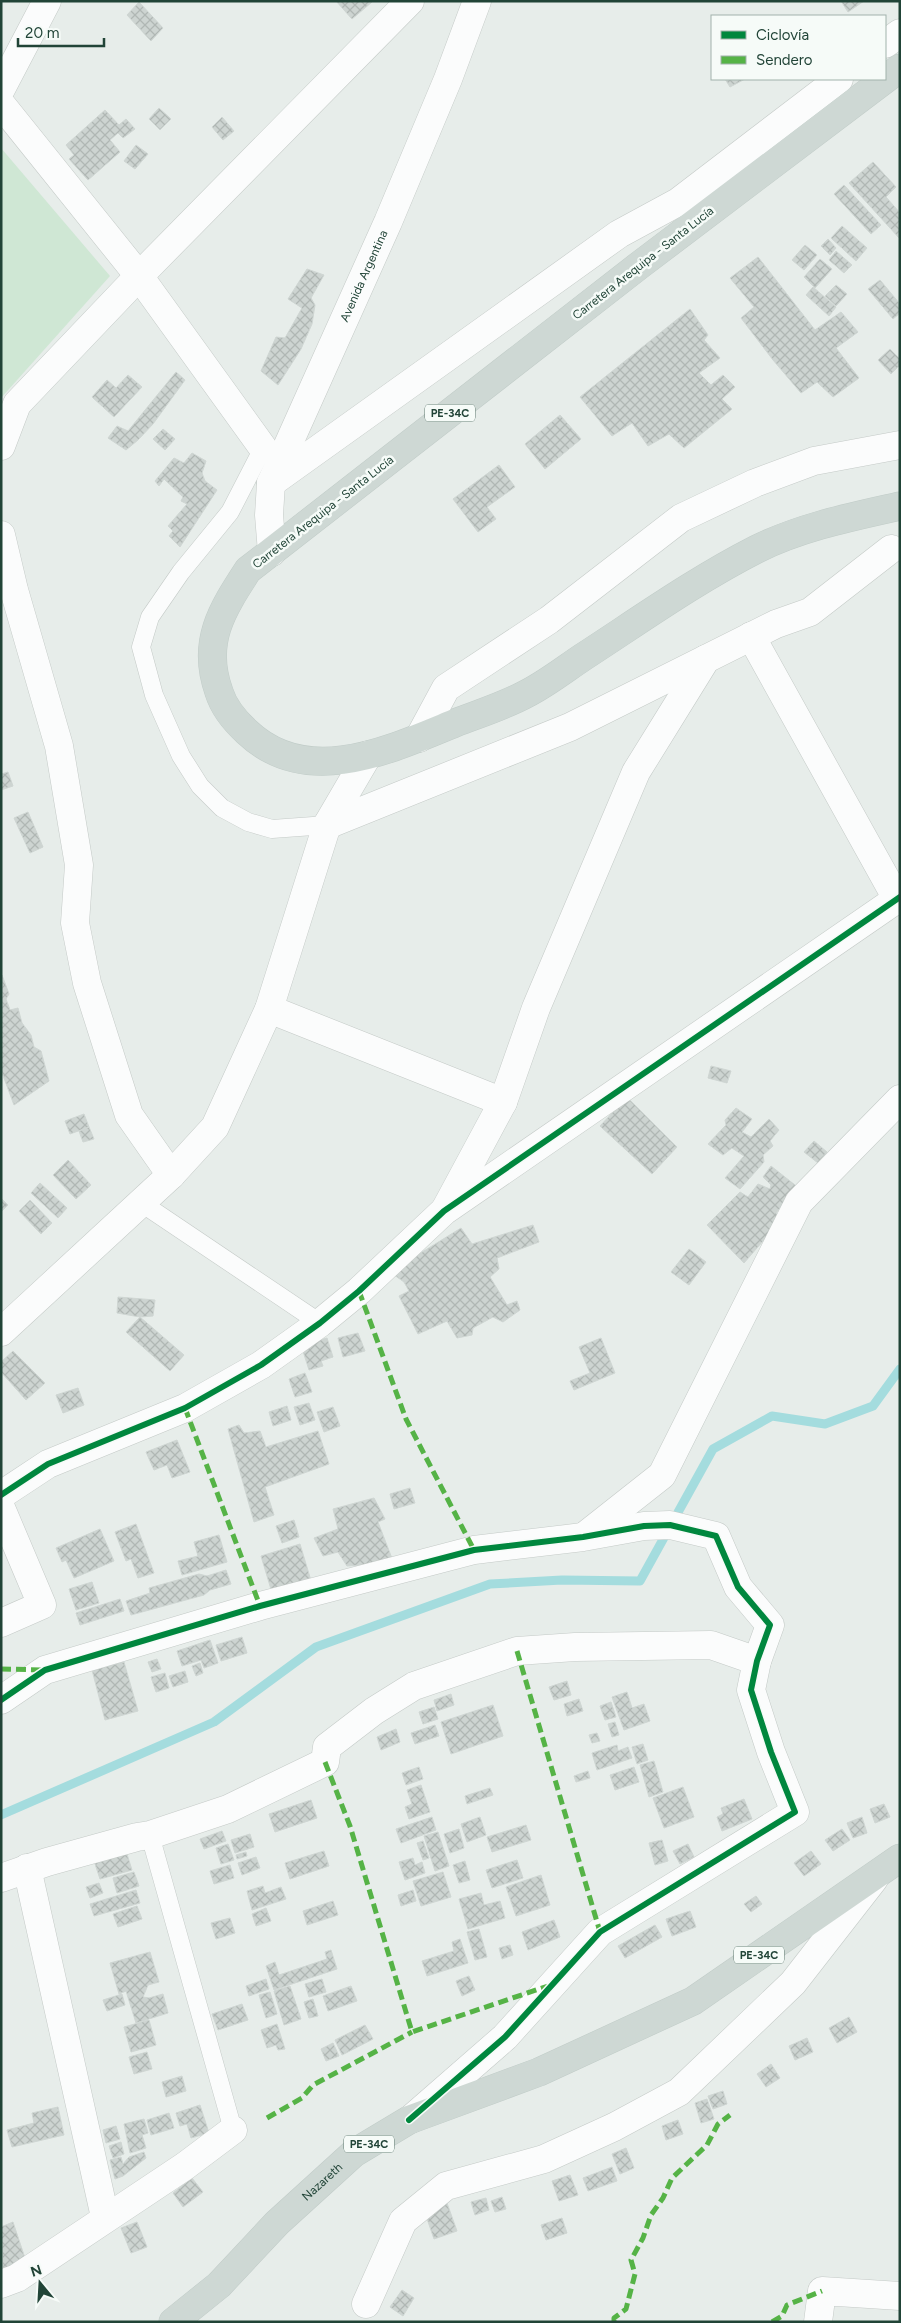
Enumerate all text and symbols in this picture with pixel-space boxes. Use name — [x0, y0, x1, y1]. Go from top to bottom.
scale bar — [18, 15, 104, 47]
legend — [711, 15, 886, 80]
text: 20 m — [25, 24, 59, 42]
text: Ciclovía — [756, 26, 809, 44]
text: Sendero — [756, 51, 813, 69]
street label: Carretera Arequipa - Santa Lucía — [570, 204, 716, 322]
street label: Avenida Argentina — [337, 228, 390, 324]
road number: PE-34C — [425, 404, 475, 422]
street label: Carretera Arequipa - Santa Lucía — [250, 453, 396, 571]
road number: PE-34C — [734, 1946, 784, 1964]
road number: PE-34C — [344, 2136, 394, 2152]
street label: Nazareth — [299, 2160, 345, 2204]
north arrow — [15, 2258, 65, 2308]
text: N — [28, 2261, 44, 2281]

